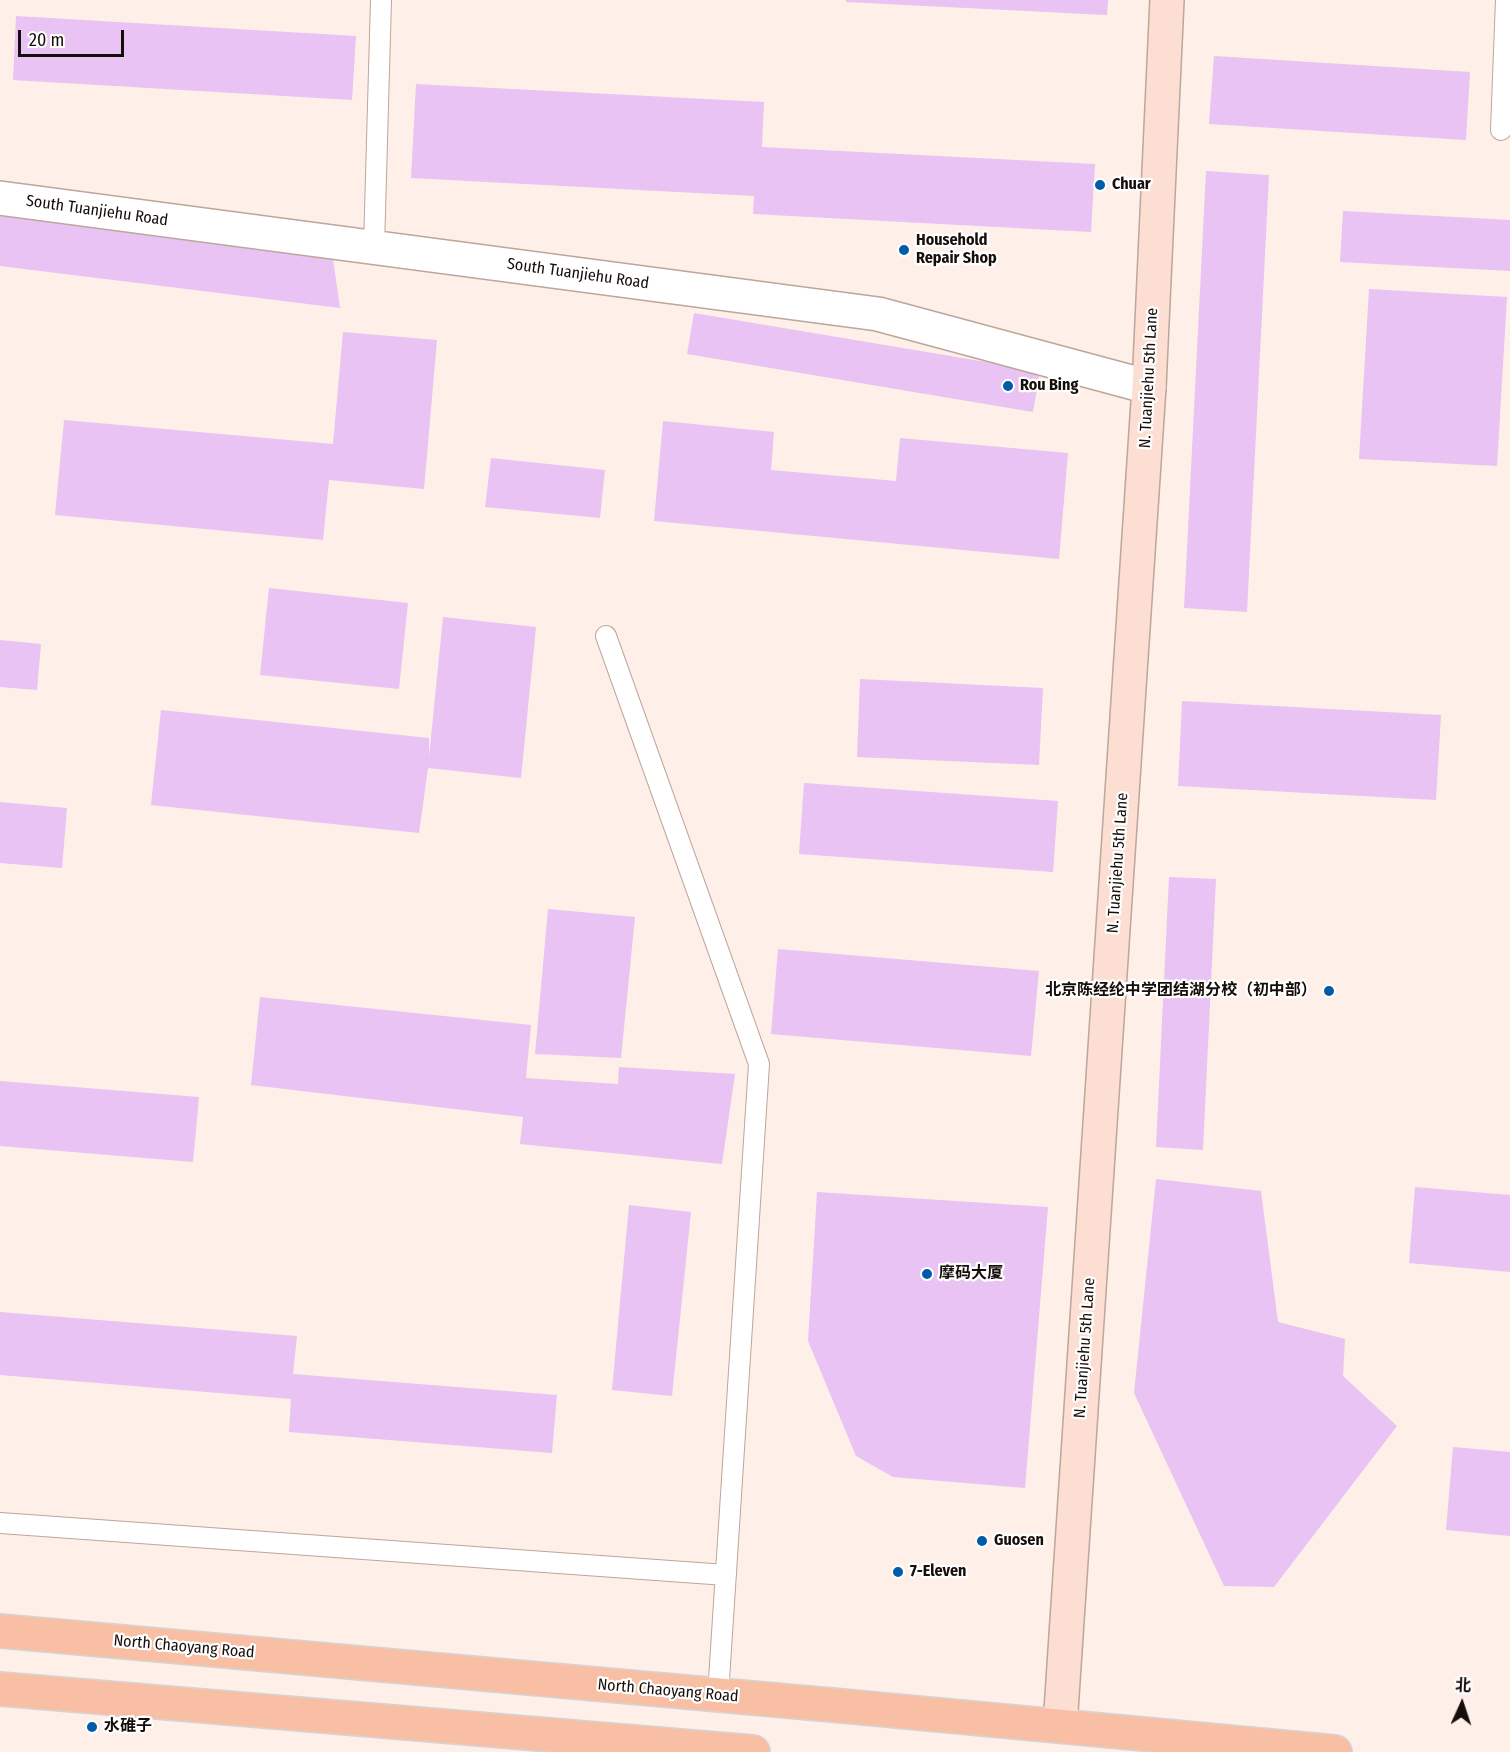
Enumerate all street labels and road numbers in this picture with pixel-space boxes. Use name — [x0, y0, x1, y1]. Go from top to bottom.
street label: South Tuanjiehu Road — [25, 192, 169, 230]
street label: South Tuanjiehu Road — [506, 255, 650, 293]
street label: N. Tuanjiehu 5th Lane — [1136, 307, 1162, 449]
street label: N. Tuanjiehu 5th Lane — [1104, 792, 1132, 934]
street label: N. Tuanjiehu 5th Lane — [1071, 1277, 1099, 1419]
street label: North Chaoyang Road — [113, 1631, 255, 1663]
street label: North Chaoyang Road — [597, 1675, 739, 1707]

